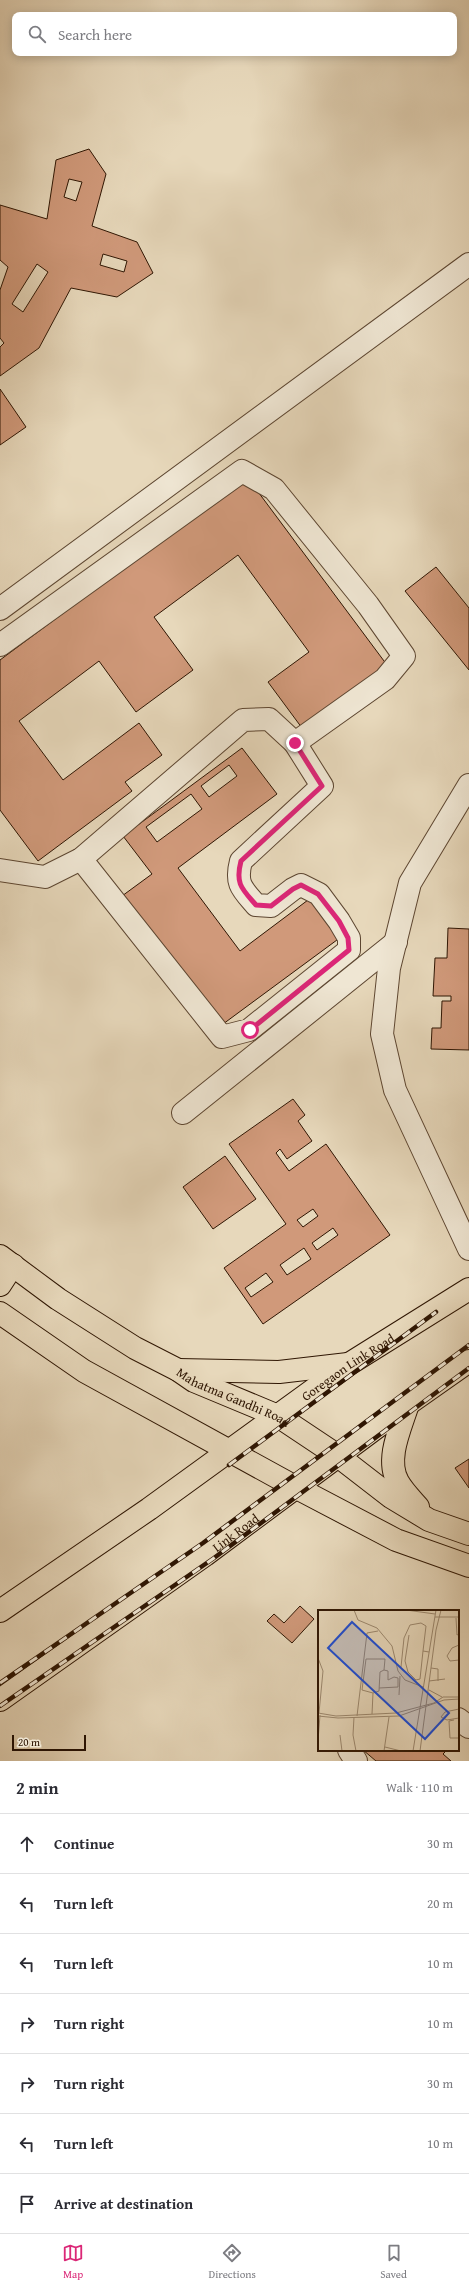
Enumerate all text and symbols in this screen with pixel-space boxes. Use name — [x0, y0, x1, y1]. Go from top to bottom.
search box — [12, 12, 457, 56]
icon: search — [26, 23, 48, 45]
text: Search here — [58, 24, 132, 45]
route end — [286, 734, 304, 752]
route start — [241, 1021, 259, 1039]
street label: Goregaon Link Road — [297, 1329, 398, 1406]
street label: Mahatma Gandhi Road — [173, 1363, 294, 1432]
street label: Link Road — [208, 1509, 263, 1557]
inset map — [318, 1610, 459, 1751]
scale bar — [12, 1733, 86, 1752]
text: 20 m — [18, 1734, 40, 1750]
text: 2 min — [16, 1775, 58, 1800]
text: Walk · 110 m — [386, 1778, 453, 1797]
icon: ahead — [16, 1833, 38, 1855]
text: Continue — [54, 1833, 115, 1854]
text: 30 m — [427, 1834, 453, 1853]
icon: left — [16, 1893, 38, 1915]
text: Turn left — [54, 1893, 113, 1914]
text: 20 m — [427, 1894, 453, 1913]
icon: left — [16, 1953, 38, 1975]
text: Turn left — [54, 1953, 113, 1974]
text: 10 m — [427, 1954, 453, 1973]
icon: right — [16, 2013, 38, 2035]
text: Turn right — [54, 2013, 125, 2034]
text: 10 m — [427, 2014, 453, 2033]
icon: right — [16, 2073, 38, 2095]
text: Turn right — [54, 2073, 125, 2094]
text: 30 m — [427, 2074, 453, 2093]
icon: left — [16, 2133, 38, 2155]
text: Turn left — [54, 2133, 113, 2154]
text: 10 m — [427, 2134, 453, 2153]
icon: arrive — [16, 2193, 38, 2215]
text: Arrive at destination — [54, 2193, 193, 2214]
tab: Map — [62, 2242, 84, 2282]
tab: Directions — [209, 2242, 256, 2282]
tab: Saved — [380, 2242, 407, 2282]

